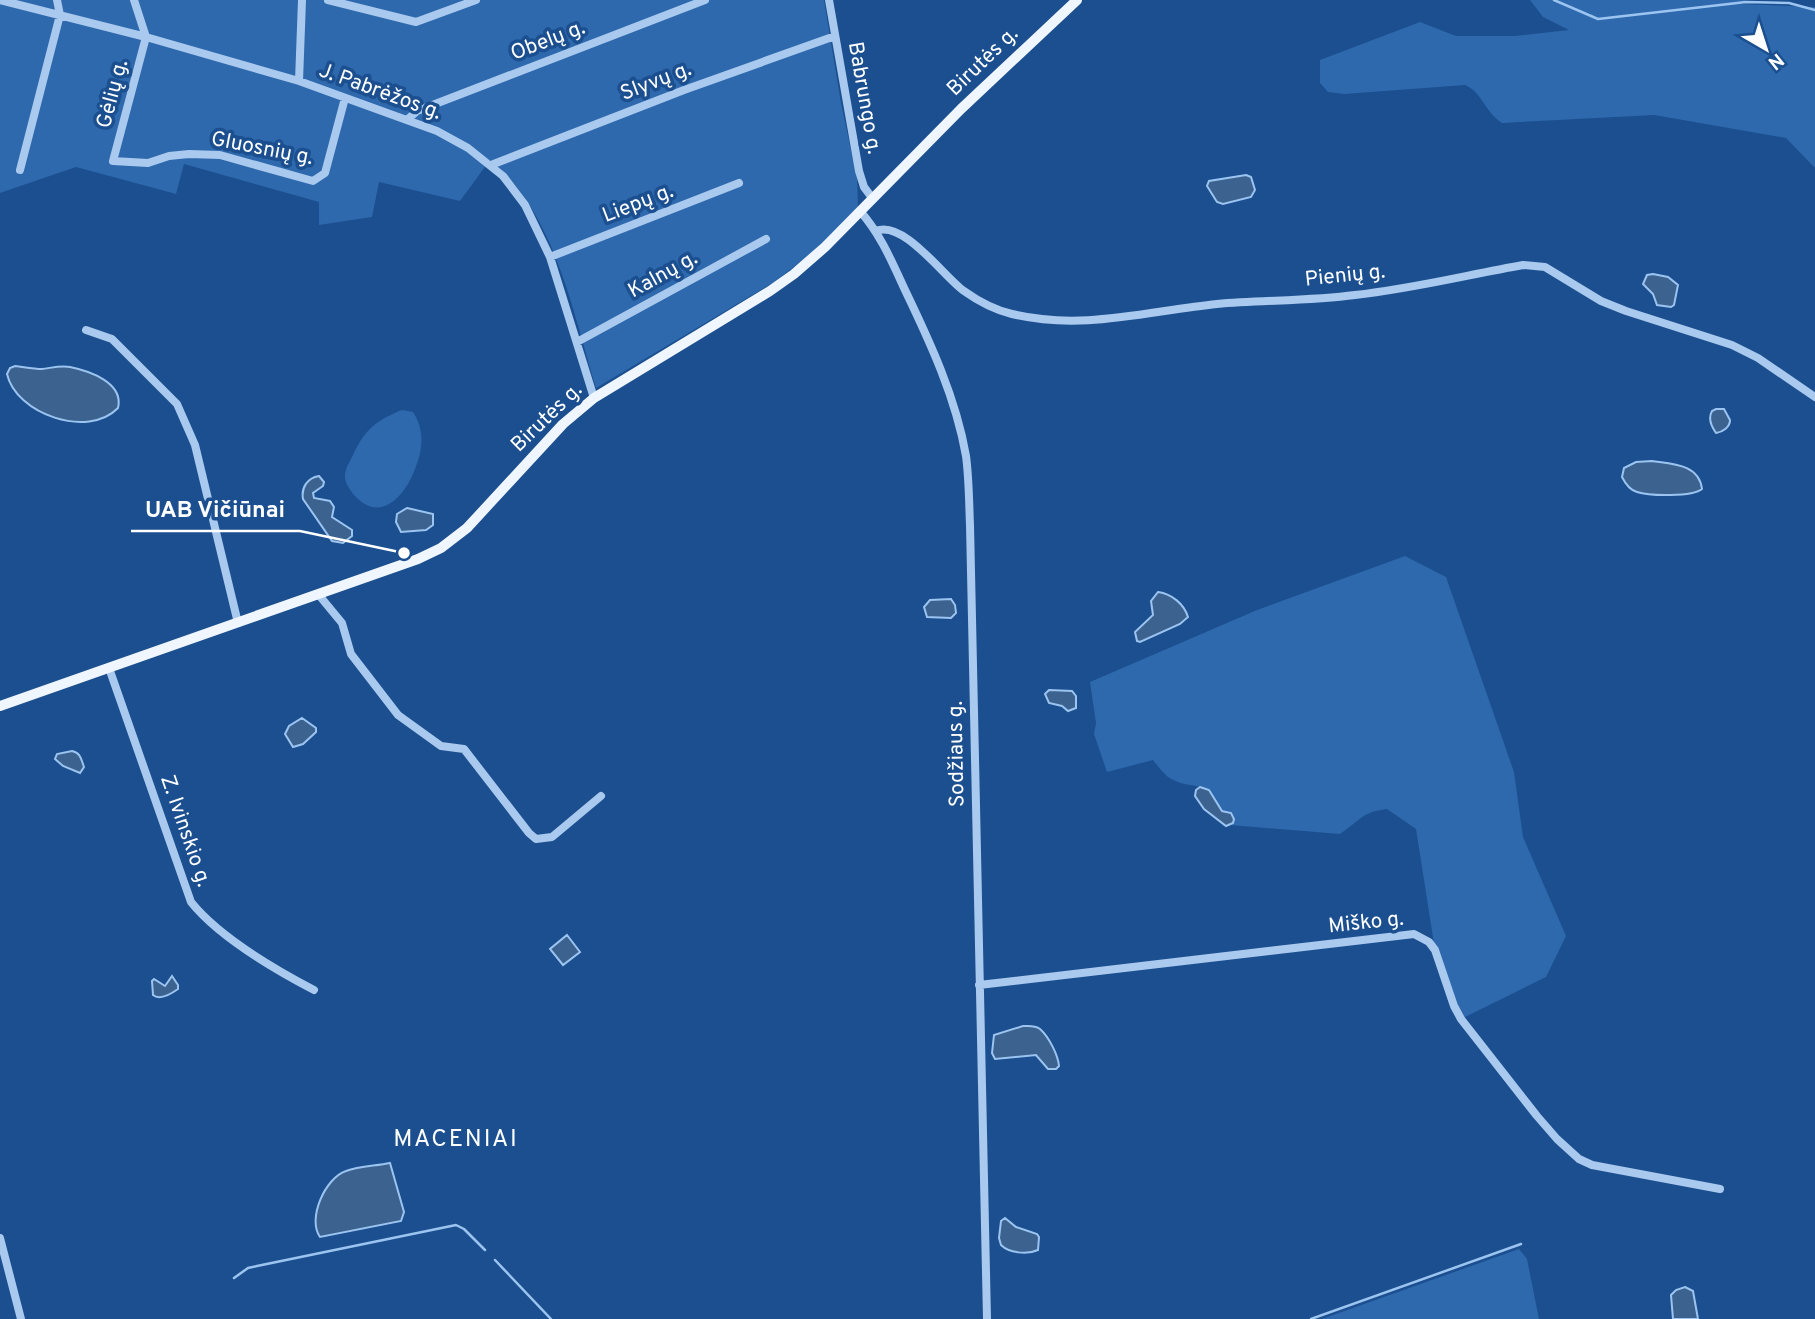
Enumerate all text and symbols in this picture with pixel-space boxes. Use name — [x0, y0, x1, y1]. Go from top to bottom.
north arrow — [1731, 14, 1801, 84]
street label: Obelų g. — [507, 15, 589, 67]
street label: Birutės g. — [942, 21, 1024, 103]
street label: Babrungo g. — [841, 40, 887, 156]
text: N — [1763, 47, 1788, 74]
street label: Slyvų g. — [617, 56, 695, 108]
street label: Gėlių g. — [91, 57, 135, 131]
street label: J. Pabrėžos g. — [315, 57, 445, 127]
street label: Gluosnių g. — [209, 126, 315, 172]
street label: Liepų g. — [599, 178, 677, 230]
street label: Kalnų g. — [624, 245, 702, 305]
street label: Pienių g. — [1304, 258, 1386, 294]
street label: Birutės g. — [506, 377, 588, 459]
callout: UAB Vičiūnai — [131, 487, 300, 531]
text: UAB Vičiūnai — [145, 497, 285, 526]
street label: Sodžiaus g. — [943, 701, 971, 807]
street label: Z. Ivinskio g. — [153, 771, 217, 891]
street label: Miško g. — [1327, 906, 1405, 940]
district label: MACENIAI — [393, 1125, 519, 1155]

